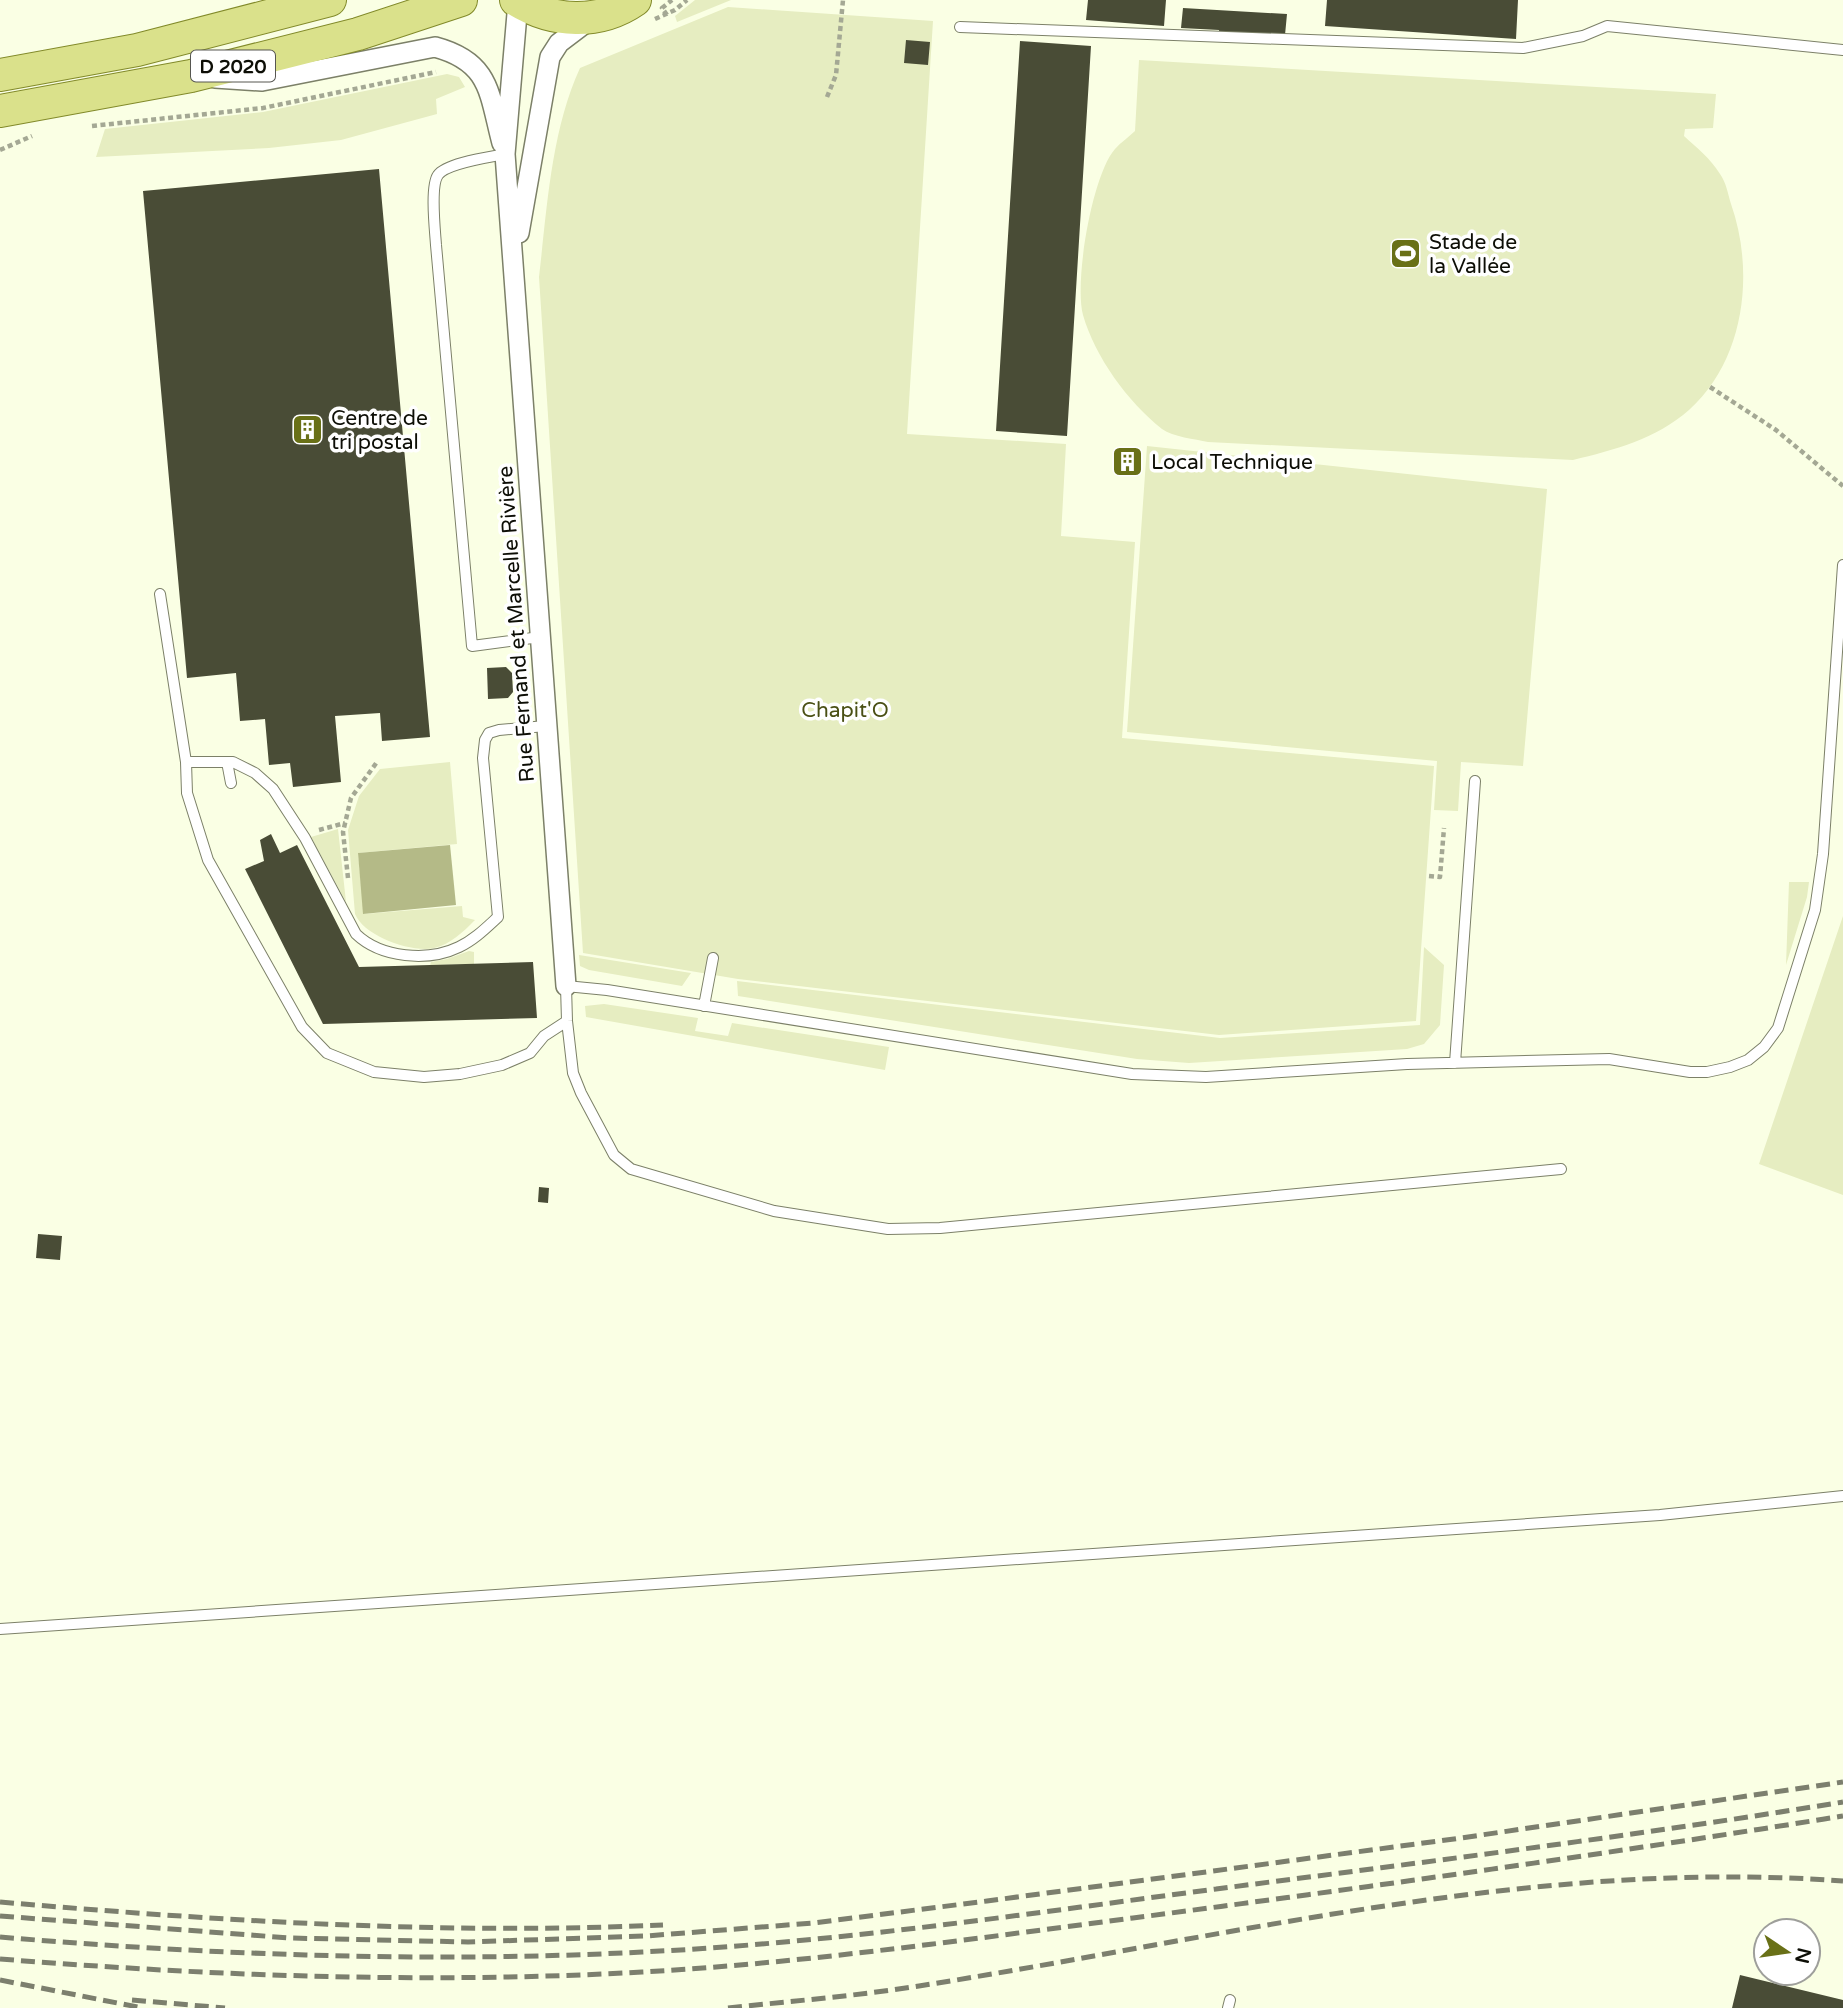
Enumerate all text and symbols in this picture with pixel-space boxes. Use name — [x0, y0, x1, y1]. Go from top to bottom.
road number: D 2020 — [191, 50, 275, 82]
place label: Stade de la Vallée — [1429, 230, 1517, 279]
sports icon: Stade de la Vallée — [1389, 237, 1423, 271]
place label: Centre de tri postal — [331, 406, 428, 455]
building icon: Centre de tri postal — [291, 413, 325, 447]
building icon: Local Technique — [1111, 445, 1145, 479]
place label: Local Technique — [1151, 450, 1313, 475]
street label: Rue Fernand et Marcelle Rivière — [493, 465, 540, 783]
park label: Chapit'O — [801, 698, 889, 723]
north arrow — [1752, 1917, 1822, 1987]
text: N — [1790, 1946, 1815, 1966]

